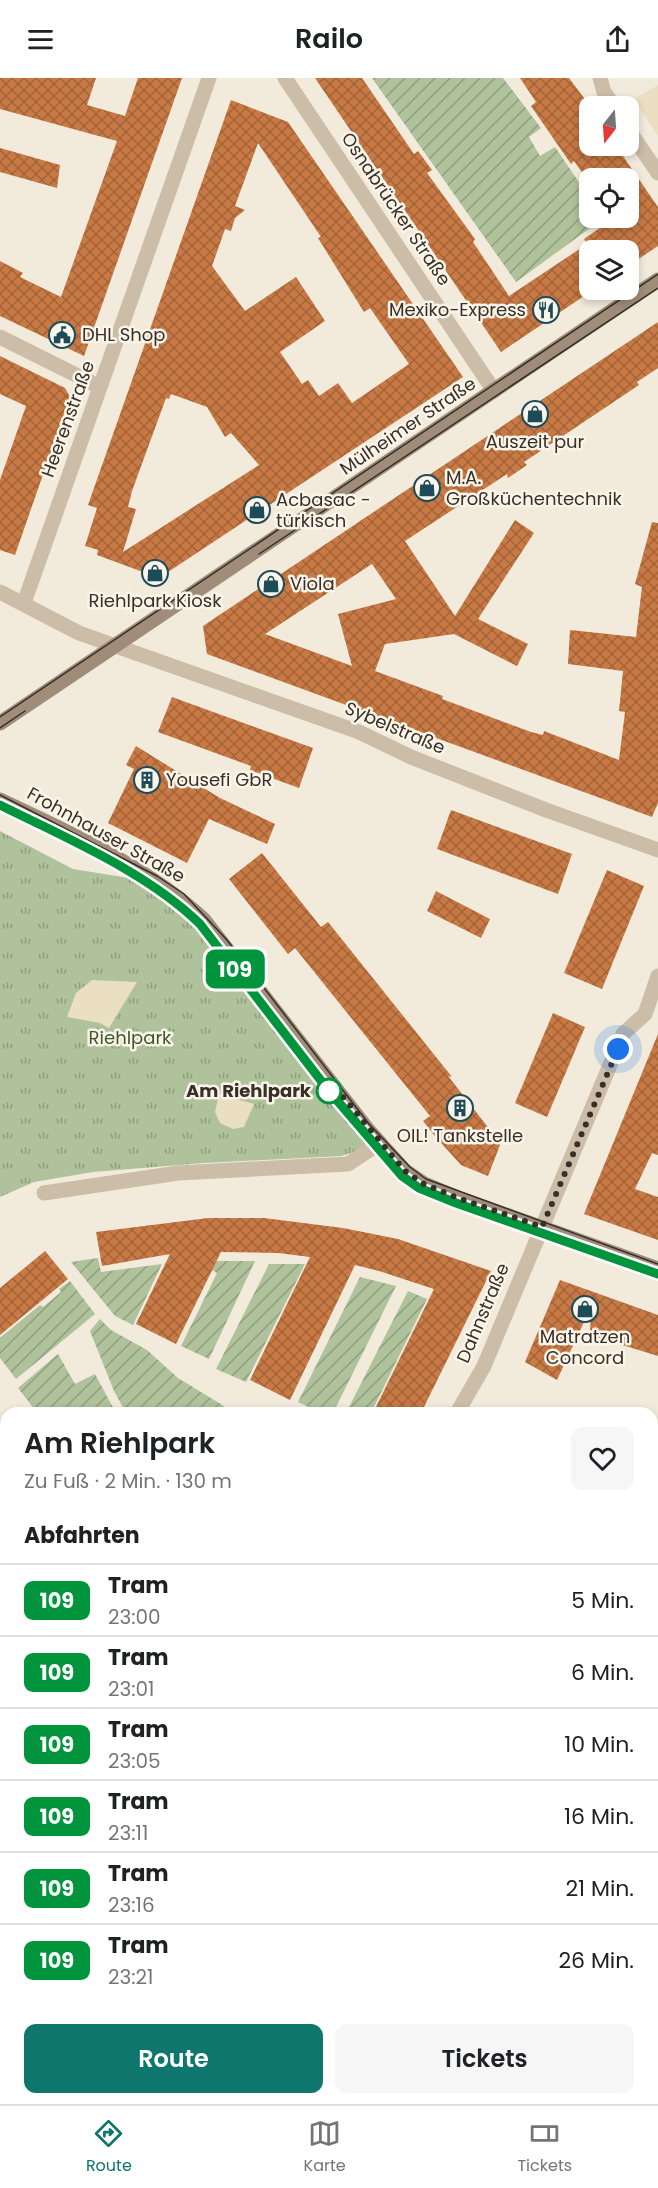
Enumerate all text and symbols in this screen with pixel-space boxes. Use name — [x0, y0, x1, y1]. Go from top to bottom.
text: Railo — [295, 20, 363, 57]
icon: menu — [24, 23, 57, 56]
icon: share — [601, 23, 634, 56]
north arrow — [579, 96, 639, 156]
map controls — [579, 96, 639, 300]
street label: Osnabrücker Straße — [336, 127, 457, 290]
button: locate — [579, 168, 639, 228]
button: layers — [579, 240, 639, 300]
restaurant icon: Mexiko-Express — [531, 295, 561, 325]
place label: Mexiko-Express — [389, 297, 526, 322]
public building icon: DHL Shop — [47, 320, 77, 350]
place label: DHL Shop — [82, 322, 166, 347]
street label: Heerenstraße — [35, 357, 100, 481]
street label: Mülheimer Straße — [335, 371, 481, 480]
shop icon: Auszeit pur — [520, 399, 550, 429]
place label: Auszeit pur — [486, 429, 585, 454]
place label: M.A. Großküchentechnik — [446, 465, 623, 511]
shop icon: M.A. Großküchentechnik — [412, 473, 442, 503]
place label: Acbasac - türkisch — [276, 487, 371, 533]
shop icon: Acbasac - türkisch — [242, 495, 272, 525]
shop icon: Riehlpark Kiosk — [140, 558, 170, 588]
shop icon: Viola — [256, 569, 286, 599]
place label: Viola — [290, 571, 335, 596]
place label: Riehlpark Kiosk — [88, 588, 222, 613]
street label: Sybelstraße — [341, 695, 449, 760]
building icon: Yousefi GbR — [132, 765, 162, 795]
place label: Yousefi GbR — [166, 767, 272, 792]
street label: Frohnhauser Straße — [23, 781, 190, 888]
line badge: 109 — [200, 950, 270, 988]
text: 109 — [218, 955, 252, 984]
park label: Riehlpark — [89, 1025, 172, 1050]
your location — [603, 1034, 633, 1064]
place label: Am Riehlpark — [186, 1078, 312, 1103]
marker: Am Riehlpark — [316, 1078, 342, 1104]
building icon: OIL! Tankstelle — [445, 1093, 475, 1123]
place label: OIL! Tankstelle — [397, 1123, 523, 1148]
street label: Dahnstraße — [450, 1259, 515, 1367]
shop icon: Matratzen Concord — [570, 1294, 600, 1324]
place label: Matratzen Concord — [540, 1324, 630, 1370]
text: Am Riehlpark — [24, 1424, 215, 1463]
button: heart — [571, 1427, 634, 1490]
text: Zu Fuß · 2 Min. · 130 m — [24, 1467, 232, 1495]
text: Abfahrten — [24, 1520, 140, 1551]
text: Tram — [108, 1570, 169, 1601]
text: 5 Min. — [571, 1585, 634, 1616]
text: 109 — [40, 1586, 74, 1615]
text: 23:00 — [108, 1603, 161, 1631]
text: Tram — [108, 1642, 169, 1673]
text: 6 Min. — [571, 1657, 634, 1688]
text: 109 — [40, 1658, 74, 1687]
text: 23:01 — [108, 1675, 155, 1703]
text: Tram — [108, 1714, 169, 1745]
text: 10 Min. — [564, 1729, 634, 1760]
text: 109 — [40, 1730, 74, 1759]
text: 23:05 — [108, 1747, 161, 1775]
text: Tram — [108, 1786, 169, 1817]
text: 16 Min. — [564, 1801, 634, 1832]
text: 109 — [40, 1802, 74, 1831]
text: 23:11 — [108, 1819, 148, 1847]
text: Tram — [108, 1858, 169, 1889]
text: 21 Min. — [565, 1873, 634, 1904]
text: 109 — [40, 1874, 74, 1903]
text: 23:16 — [108, 1891, 155, 1919]
text: Tram — [108, 1930, 169, 1961]
text: 26 Min. — [558, 1945, 634, 1976]
text: 109 — [40, 1946, 74, 1975]
text: 23:21 — [108, 1963, 153, 1991]
button: Route — [24, 2024, 323, 2093]
button: Tickets — [335, 2024, 634, 2093]
tab: Route — [86, 2117, 132, 2178]
tab: Karte — [304, 2117, 346, 2178]
tab: Tickets — [517, 2117, 572, 2178]

